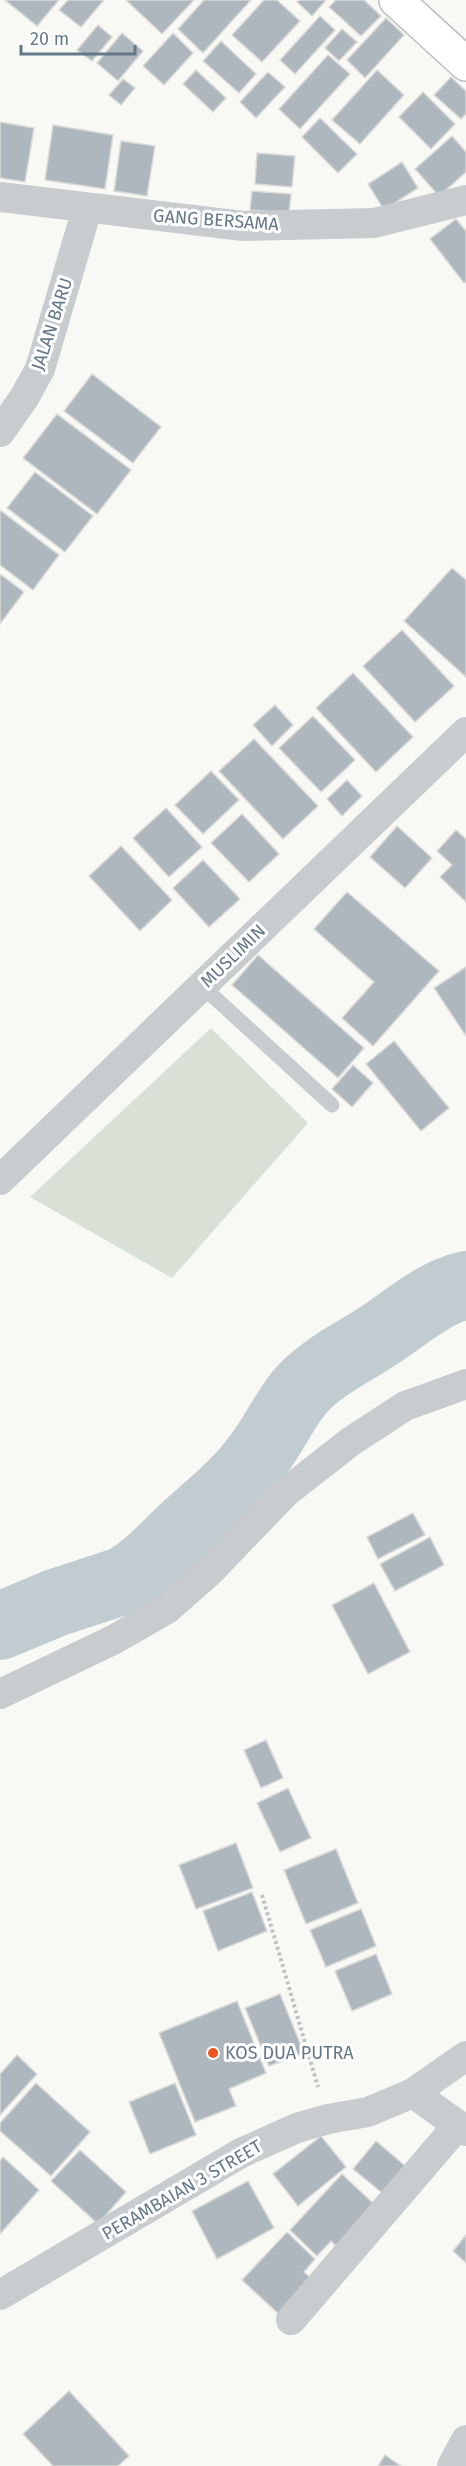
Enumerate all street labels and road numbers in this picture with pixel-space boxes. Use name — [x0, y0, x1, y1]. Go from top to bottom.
street label: GANG BERSAMA — [152, 205, 280, 235]
street label: JALAN BARU — [27, 275, 77, 373]
street label: MUSLIMIN — [196, 920, 270, 992]
street label: PERAMBAIAN 3 STREET — [98, 2135, 267, 2245]

